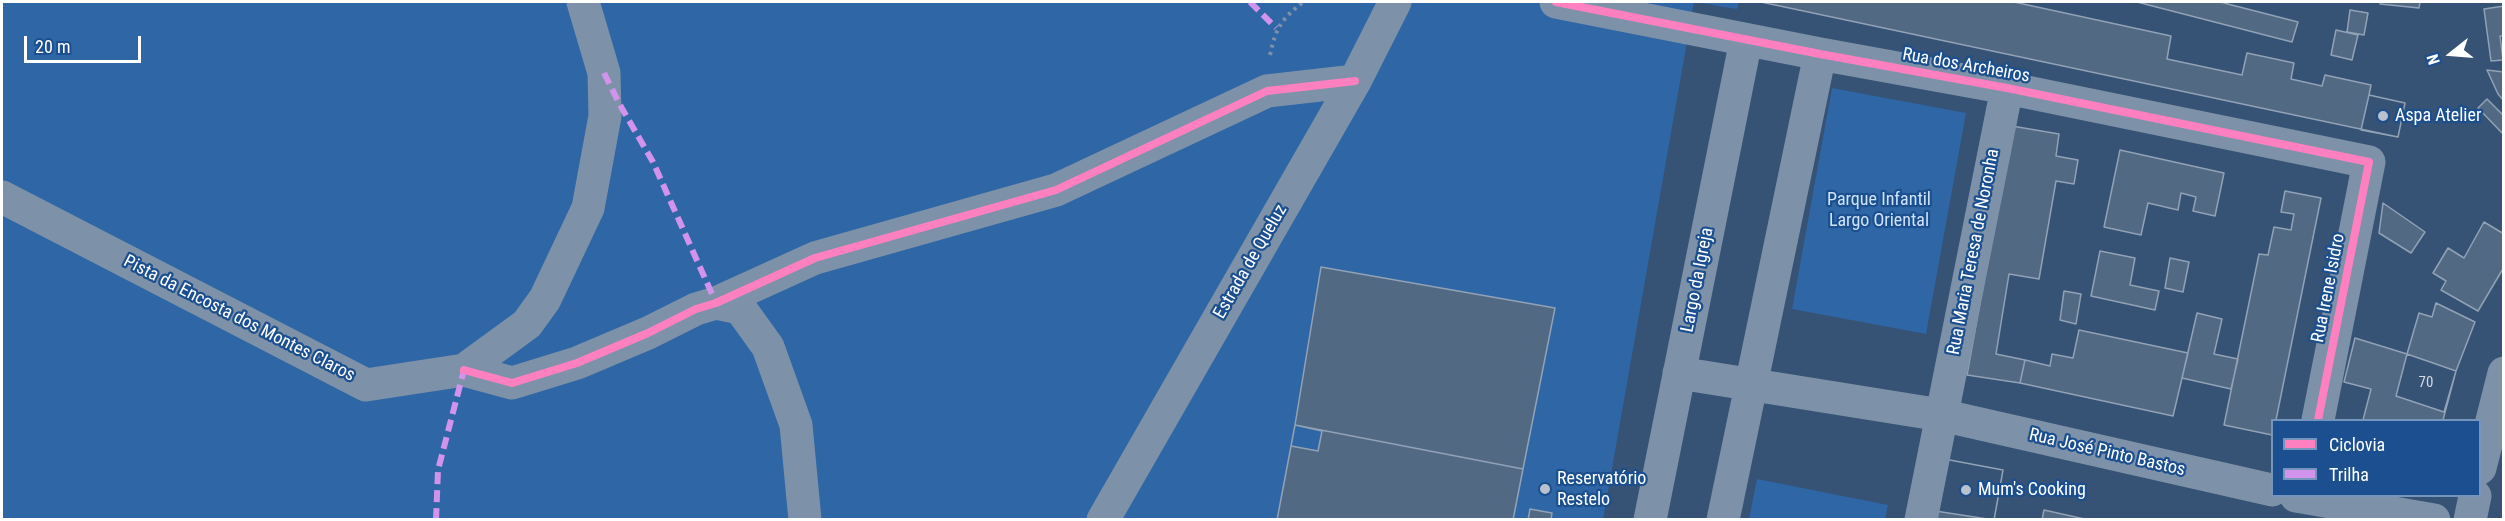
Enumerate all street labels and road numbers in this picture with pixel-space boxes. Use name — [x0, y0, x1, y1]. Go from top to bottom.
street label: Rua dos Archeiros — [1901, 44, 2031, 88]
street label: Rua Maria Teresa de Noronha — [1943, 147, 2005, 357]
street label: Estrada de Queluz — [1210, 201, 1292, 323]
street label: Largo da Igreja — [1677, 226, 1719, 334]
street label: Rua Irene Isidro — [2308, 232, 2350, 344]
street label: Pista da Encosta dos Montes Claros — [120, 251, 358, 387]
street label: Rua José Pinto Bastos — [2027, 425, 2187, 481]

